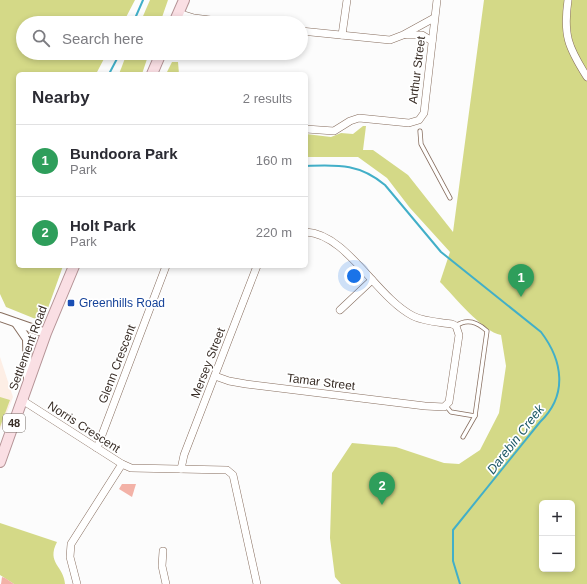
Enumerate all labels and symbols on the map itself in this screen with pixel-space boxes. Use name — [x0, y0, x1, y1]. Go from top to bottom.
street label: Arthur Street — [406, 35, 428, 105]
pin: 1 — [508, 264, 534, 297]
your location — [344, 266, 364, 286]
place label: Greenhills Road — [79, 296, 165, 310]
marker: Greenhills Road — [66, 298, 76, 308]
street label: Settlement Road — [6, 304, 50, 392]
street label: Glenn Crescent — [96, 322, 139, 405]
street label: Mersey Street — [188, 325, 228, 400]
street label: Tamar Street — [286, 371, 357, 393]
street label: Norris Crescent — [45, 398, 123, 456]
water label: Darebin Creek — [484, 400, 548, 477]
road number: 48 — [3, 414, 25, 432]
pin: 2 — [369, 472, 395, 505]

